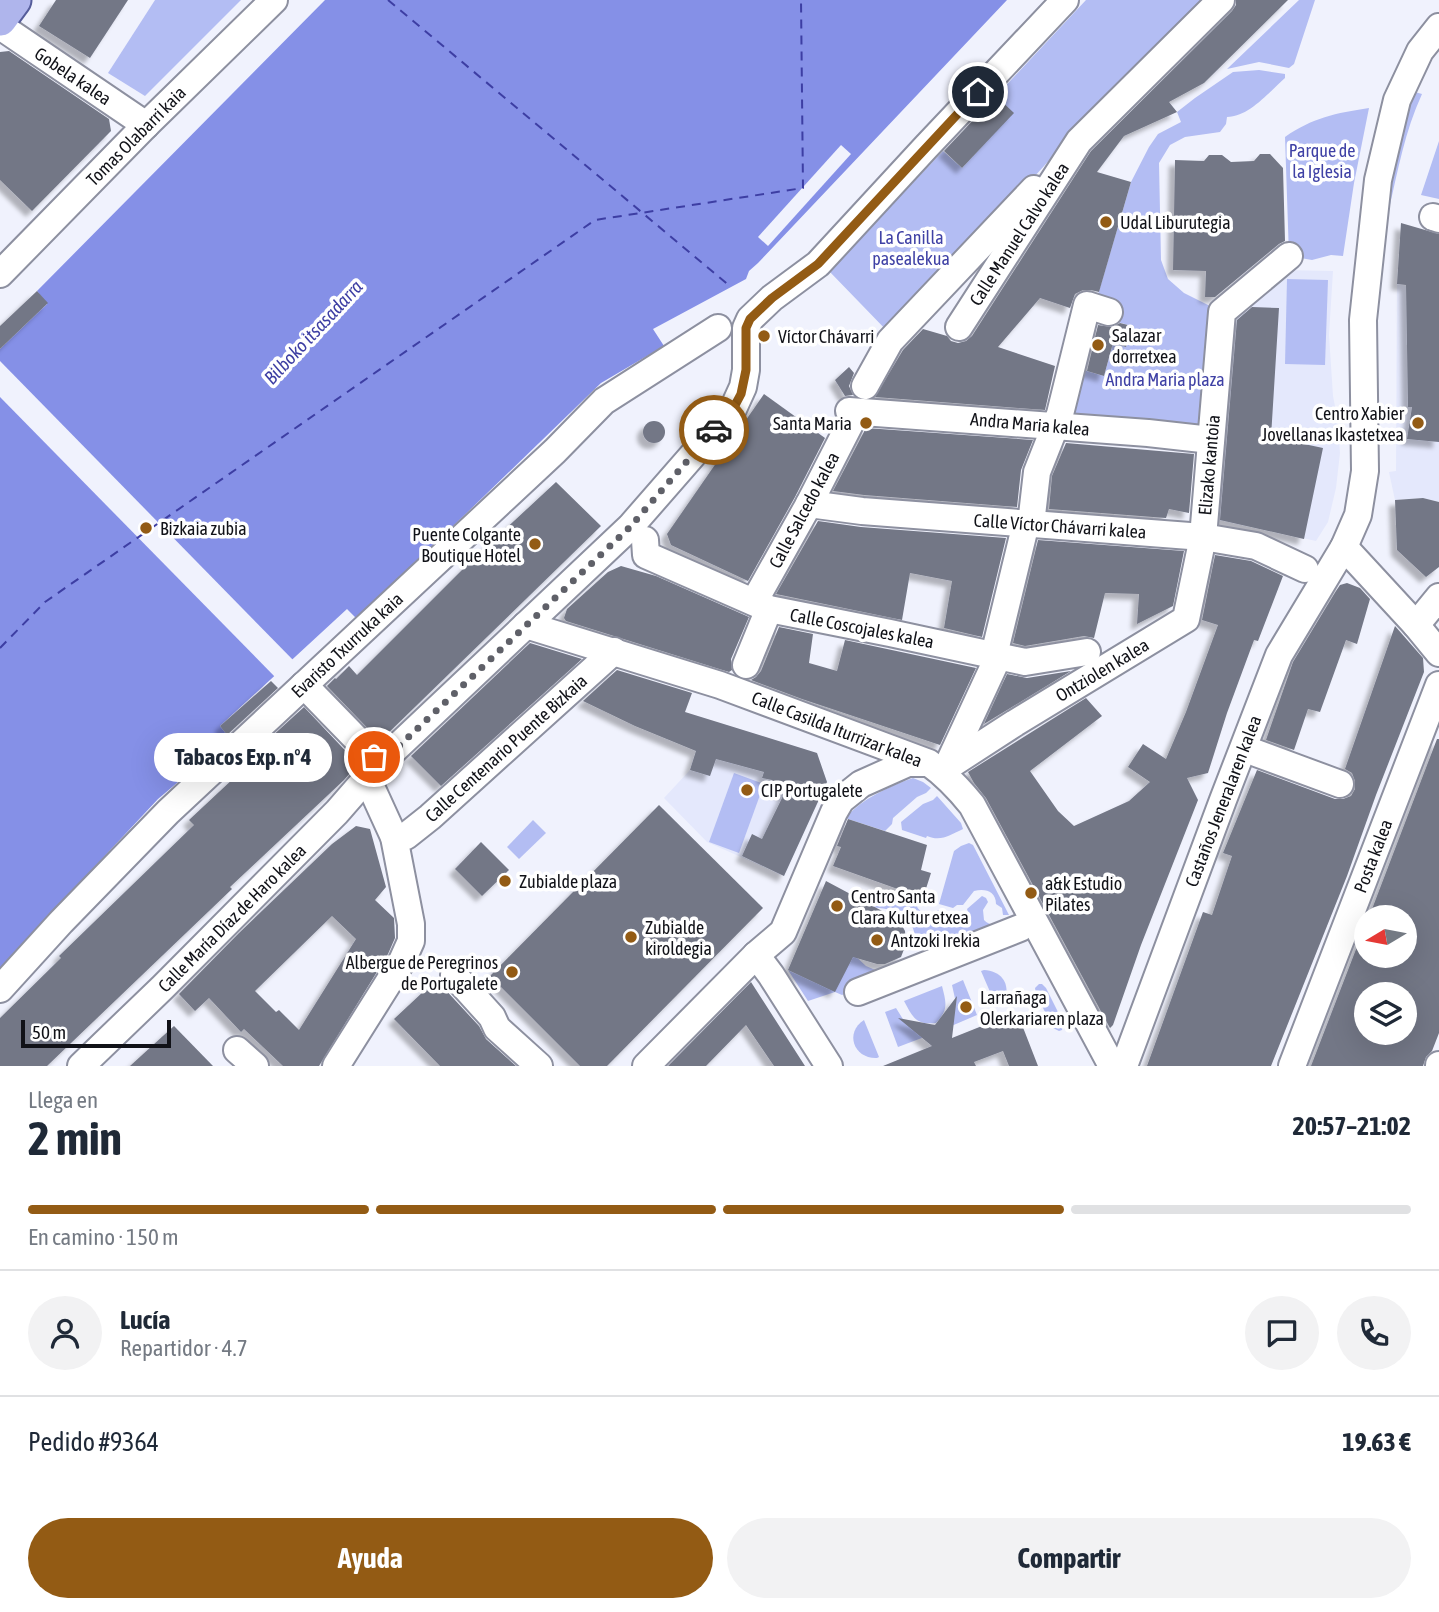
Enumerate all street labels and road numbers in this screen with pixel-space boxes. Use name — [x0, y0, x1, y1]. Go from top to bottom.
street label: Gobela kalea — [31, 43, 115, 109]
street label: Tomas Olabarri kaia — [82, 82, 190, 190]
street label: Calle Manuel Calvo kalea — [965, 159, 1073, 309]
street label: Andra Maria kalea — [969, 408, 1091, 440]
street label: Elizako kantoia — [1194, 414, 1224, 516]
street label: Calle Salcedo kalea — [765, 448, 843, 572]
street label: Calle Víctor Chávarri kalea — [973, 509, 1147, 543]
street label: Evaristo Txurruka kaia — [287, 588, 407, 702]
street label: Calle Coscojales kalea — [788, 604, 936, 652]
street label: Ontziolen kalea — [1052, 634, 1152, 706]
street label: Calle Centenario Puente Bizkaia — [421, 670, 591, 826]
street label: Calle Casilda Iturrizar kalea — [749, 687, 925, 771]
street label: Castaños Jeneralaren kalea — [1181, 712, 1265, 890]
street label: Posta kalea — [1349, 816, 1397, 896]
street label: Calle María Díaz de Haro kalea — [154, 840, 310, 996]

